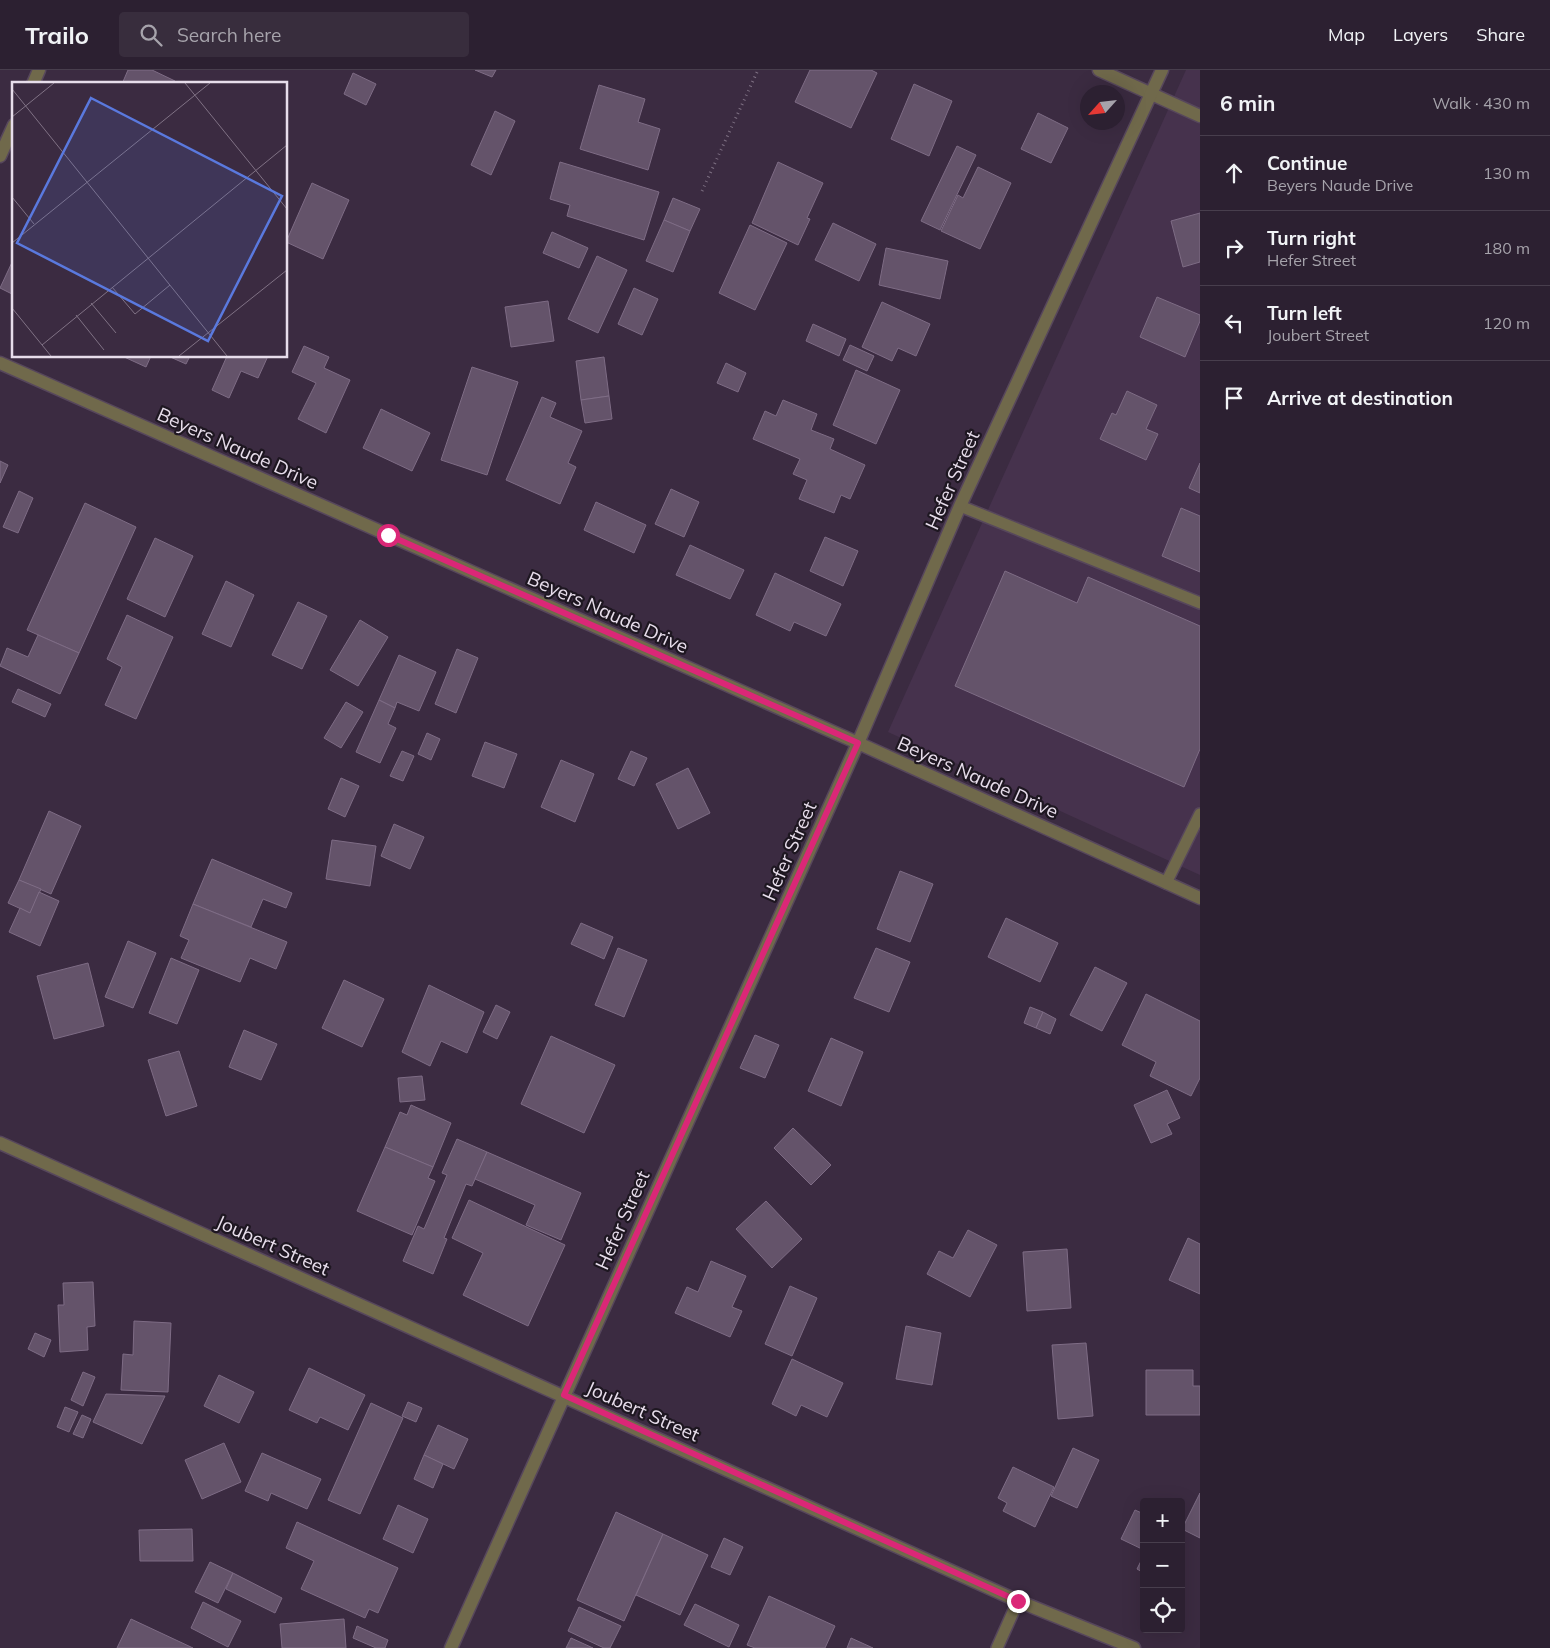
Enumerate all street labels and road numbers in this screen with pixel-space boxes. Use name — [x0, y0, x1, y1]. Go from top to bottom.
street label: Beyers Naude Drive — [154, 402, 322, 494]
street label: Hefer Street — [920, 426, 985, 533]
street label: Beyers Naude Drive — [524, 566, 692, 658]
street label: Beyers Naude Drive — [894, 731, 1062, 823]
street label: Hefer Street — [757, 797, 822, 904]
street label: Hefer Street — [590, 1166, 655, 1273]
street label: Joubert Street — [213, 1209, 334, 1281]
street label: Joubert Street — [583, 1375, 704, 1447]

